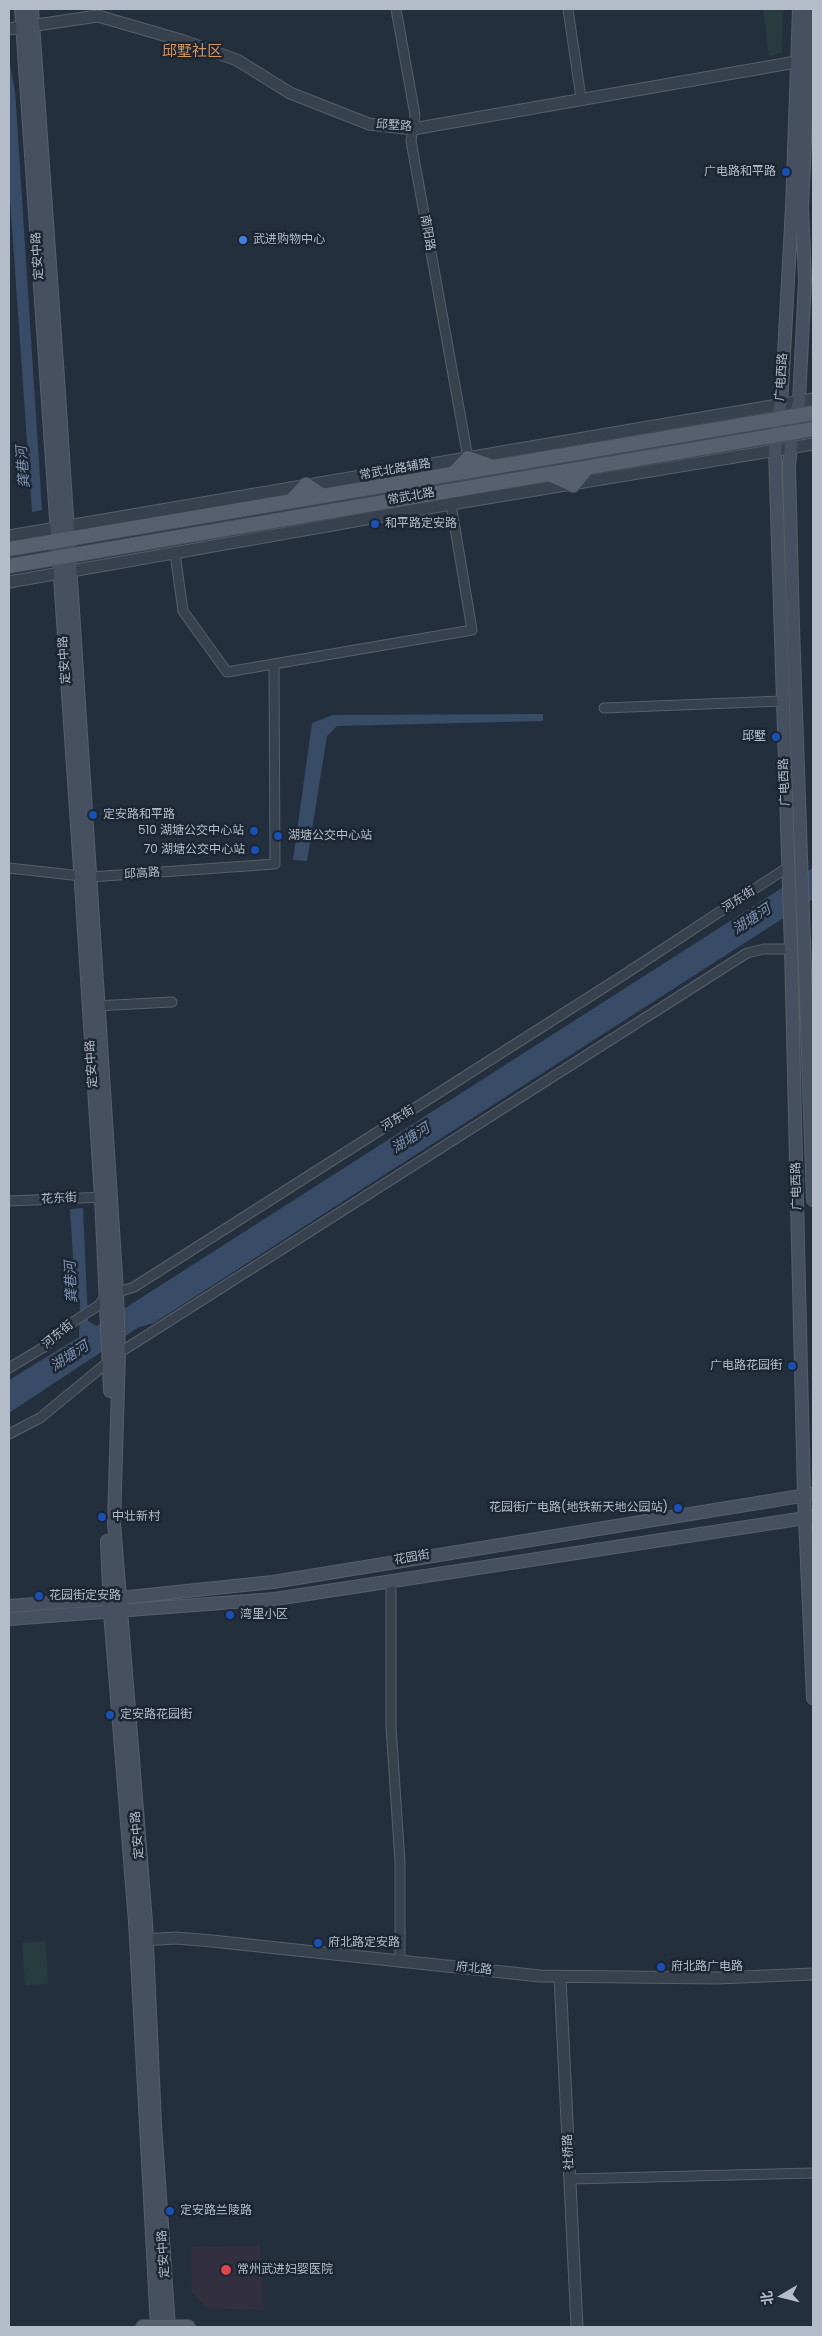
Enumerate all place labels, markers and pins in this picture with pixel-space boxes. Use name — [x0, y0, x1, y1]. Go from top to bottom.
place label: 广电路和平路 — [704, 165, 776, 179]
marker: 广电路和平路 — [780, 166, 792, 178]
place label: 武进购物中心 — [253, 233, 325, 247]
marker: 武进购物中心 — [237, 234, 249, 246]
place label: 和平路定安路 — [385, 517, 457, 531]
marker: 和平路定安路 — [369, 518, 381, 530]
place label: 邱墅 — [742, 730, 766, 744]
marker: 邱墅 — [770, 731, 782, 743]
place label: 定安路和平路 — [103, 808, 175, 822]
marker: 定安路和平路 — [87, 809, 99, 821]
place label: 510 湖塘公交中心站 — [138, 824, 244, 838]
marker: 510 湖塘公交中心站 — [248, 825, 260, 837]
place label: 湖塘公交中心站 — [288, 829, 372, 843]
marker: 湖塘公交中心站 — [272, 830, 284, 842]
place label: 70 湖塘公交中心站 — [144, 843, 245, 857]
marker: 70 湖塘公交中心站 — [249, 844, 261, 856]
place label: 广电路花园街 — [710, 1359, 782, 1373]
marker: 广电路花园街 — [786, 1360, 798, 1372]
place label: 花园街广电路(地铁新天地公园站) — [489, 1501, 668, 1515]
marker: 花园街广电路(地铁新天地公园站) — [672, 1502, 684, 1514]
place label: 中壮新村 — [112, 1510, 160, 1524]
marker: 中壮新村 — [96, 1511, 108, 1523]
place label: 花园街定安路 — [49, 1589, 121, 1603]
marker: 花园街定安路 — [33, 1590, 45, 1602]
place label: 湾里小区 — [240, 1608, 288, 1622]
marker: 湾里小区 — [224, 1609, 236, 1621]
place label: 定安路花园街 — [120, 1708, 192, 1722]
marker: 定安路花园街 — [104, 1709, 116, 1721]
place label: 府北路定安路 — [328, 1936, 400, 1950]
marker: 府北路定安路 — [312, 1937, 324, 1949]
place label: 府北路广电路 — [671, 1960, 743, 1974]
marker: 府北路广电路 — [655, 1961, 667, 1973]
place label: 定安路兰陵路 — [180, 2204, 252, 2218]
marker: 定安路兰陵路 — [164, 2205, 176, 2217]
marker: 常州武进妇婴医院 — [219, 2263, 233, 2277]
place label: 常州武进妇婴医院 — [237, 2263, 333, 2277]

